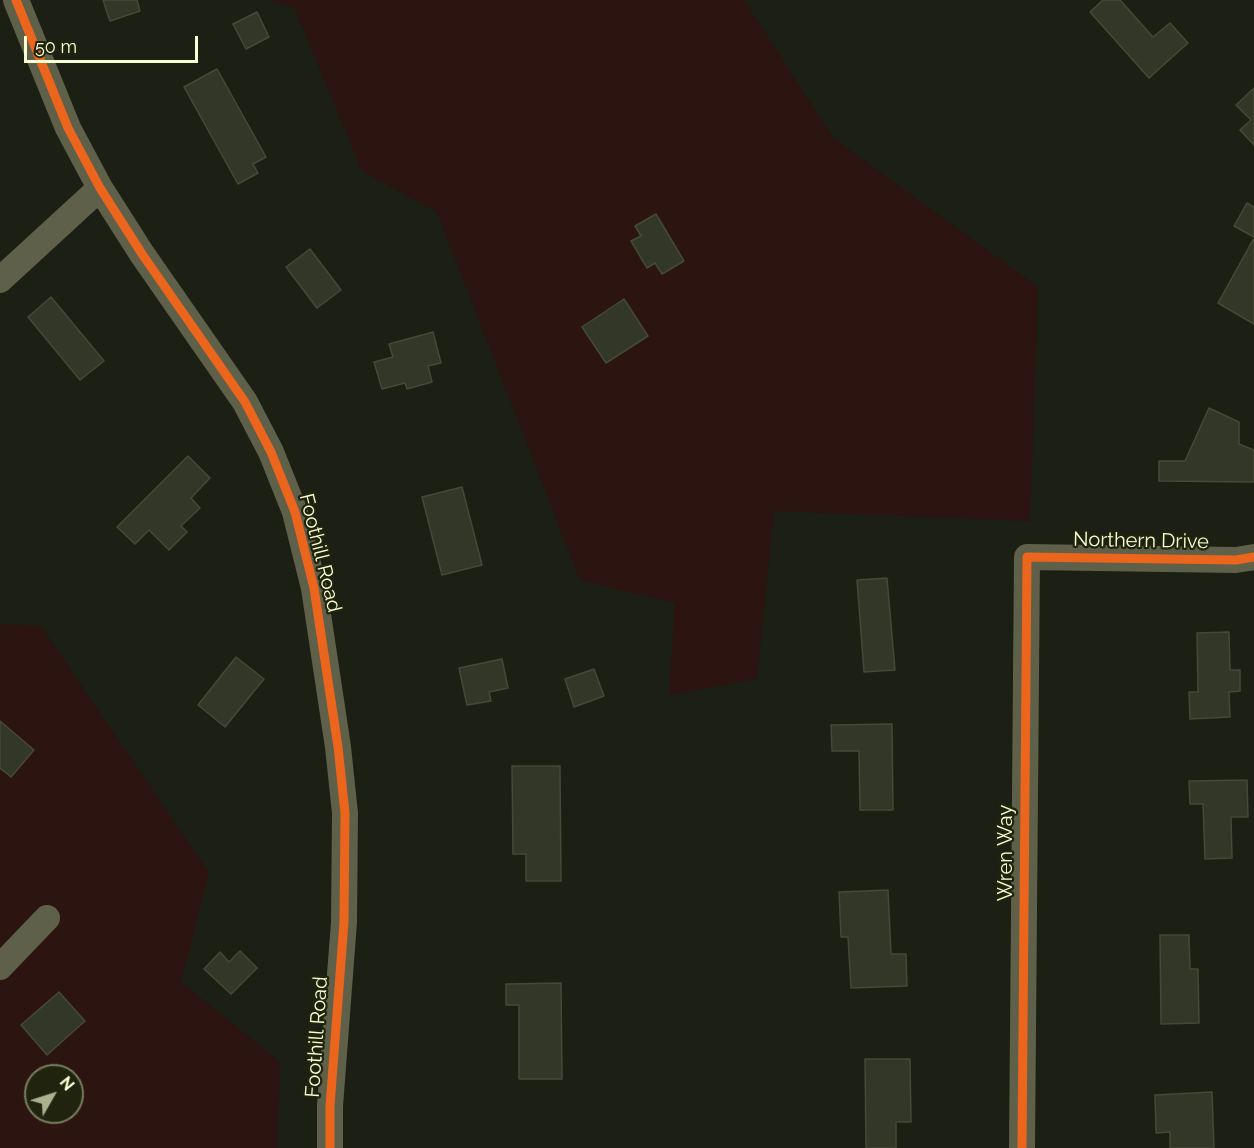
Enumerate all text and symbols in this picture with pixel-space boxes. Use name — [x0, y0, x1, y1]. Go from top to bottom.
scale bar — [27, 24, 201, 62]
text: 50 m — [35, 36, 77, 57]
street label: Foothill Road — [294, 491, 346, 615]
street label: Northern Drive — [1073, 528, 1209, 554]
street label: Wren Way — [994, 805, 1018, 901]
street label: Foothill Road — [301, 976, 333, 1098]
north arrow — [24, 1064, 84, 1124]
text: N — [56, 1073, 78, 1094]

